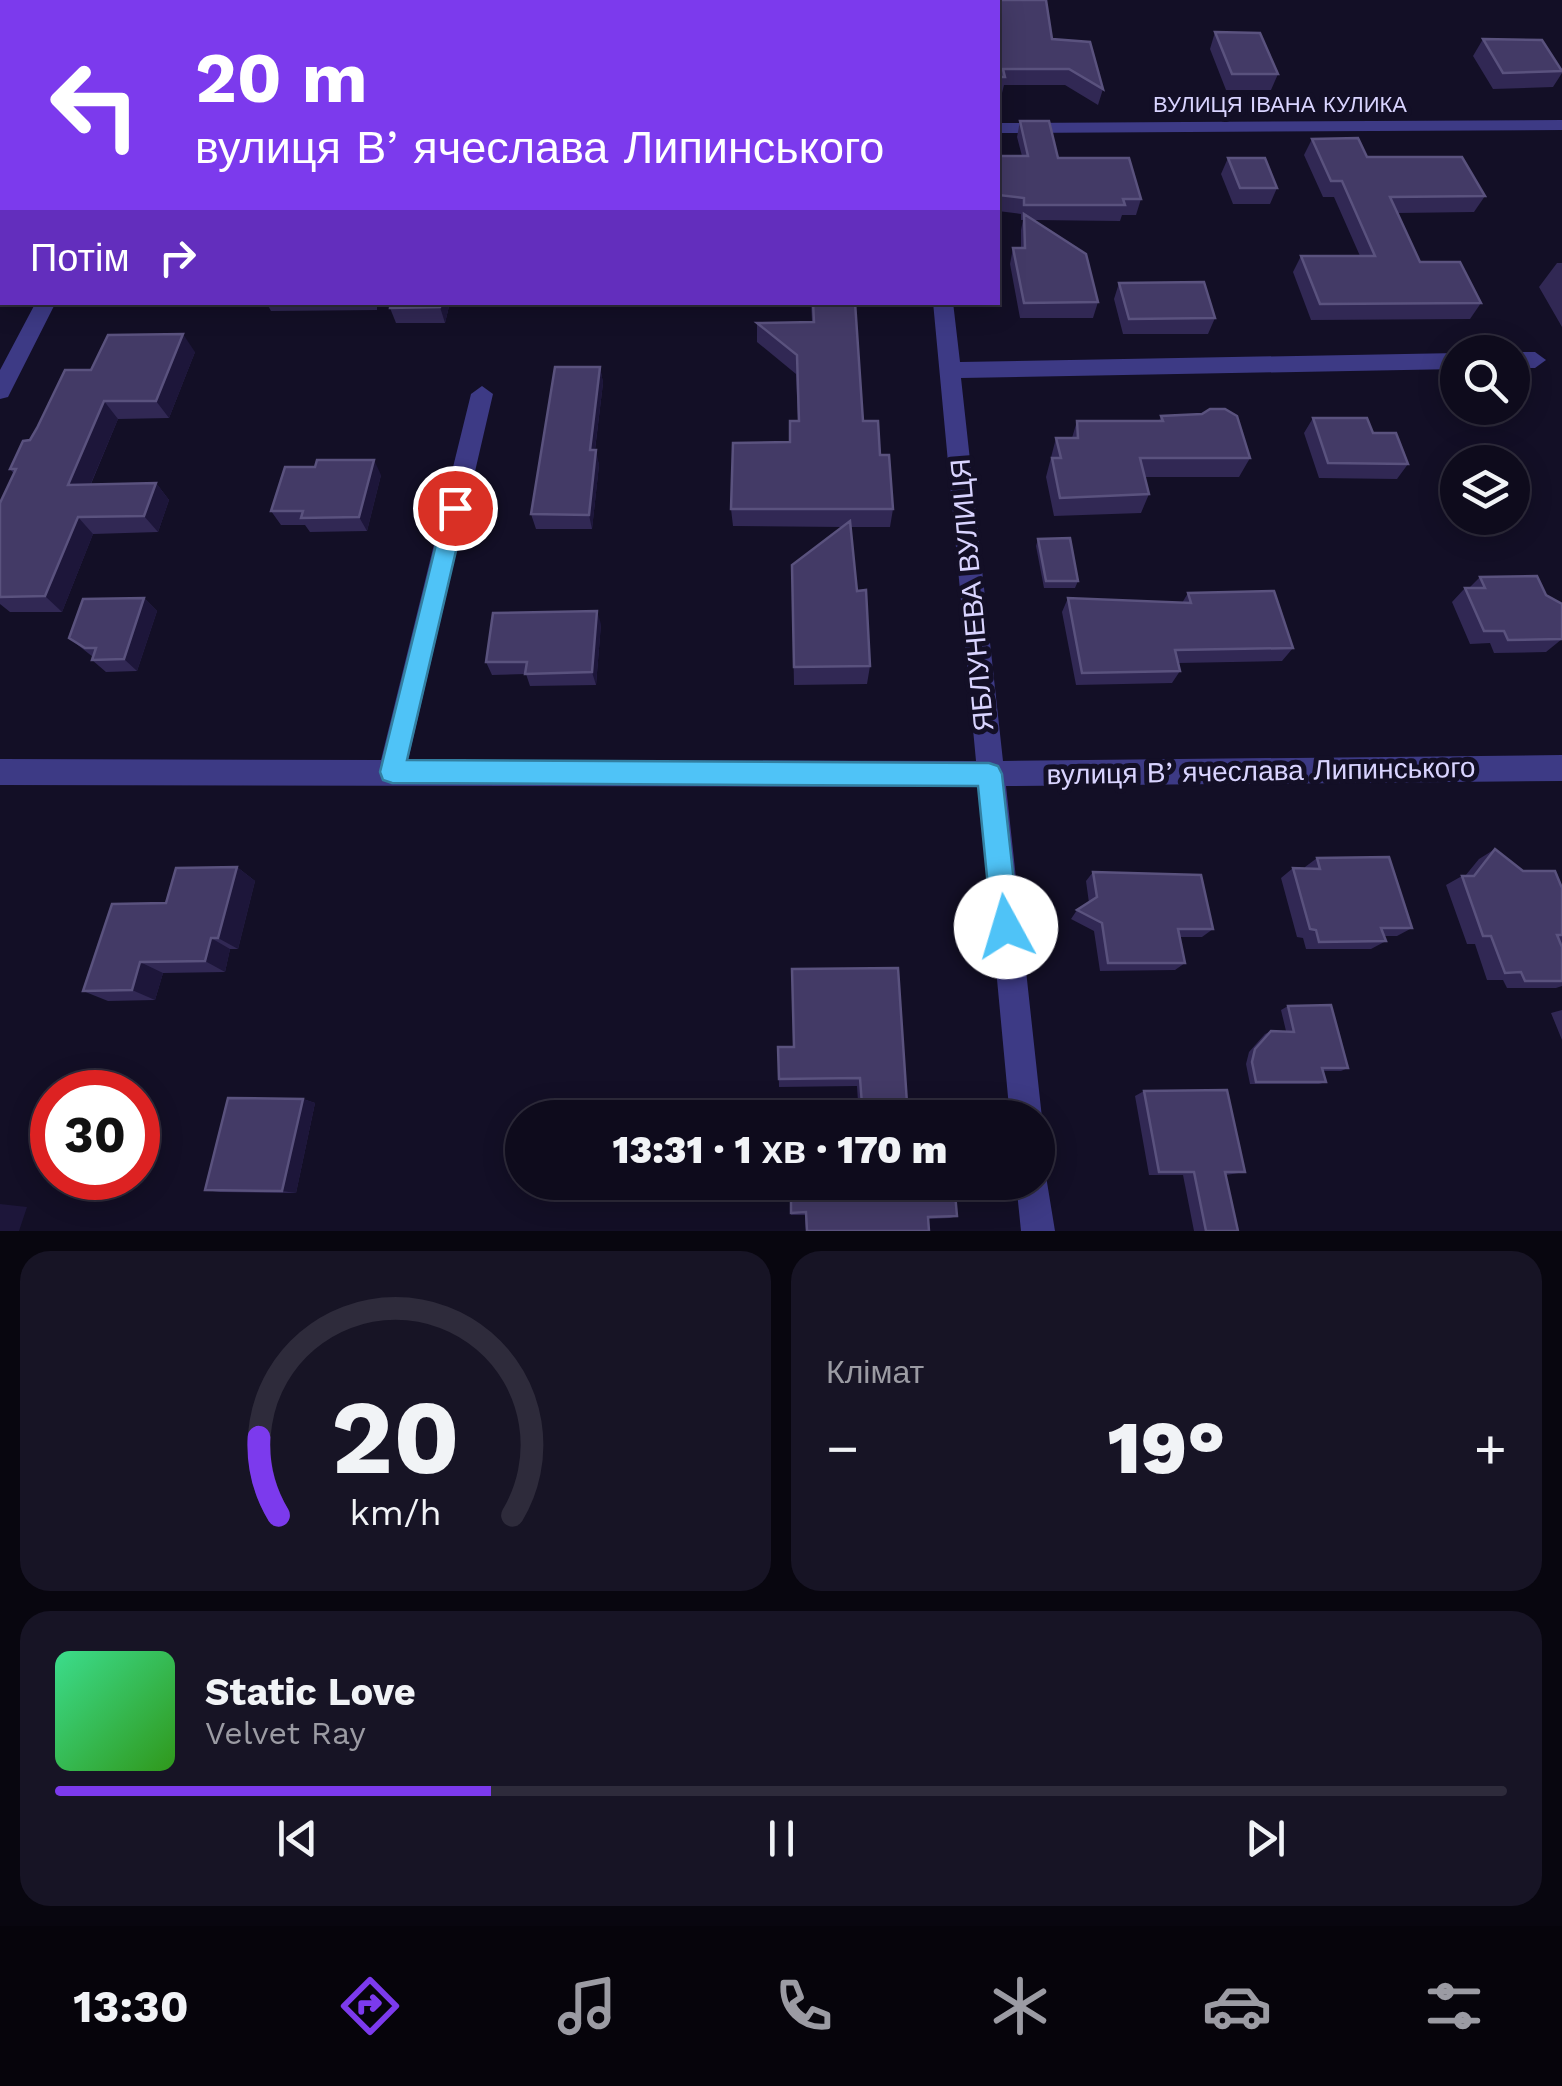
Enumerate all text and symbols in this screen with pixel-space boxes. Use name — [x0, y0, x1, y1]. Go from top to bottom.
text: 20 m — [195, 37, 368, 119]
icon: left — [30, 40, 160, 170]
street label: ВУЛИЦЯ ІВАНА КУЛИКА — [1153, 92, 1407, 117]
text: вулиця Вʼячеслава Липинського — [195, 121, 884, 174]
icon: right — [150, 230, 205, 285]
text: Потім — [30, 236, 130, 280]
map controls — [1440, 335, 1530, 535]
button: search — [1440, 335, 1530, 425]
button: layers — [1440, 445, 1530, 535]
street label: ЯБЛУНЕВА ВУЛИЦЯ — [944, 457, 1000, 733]
pin — [413, 466, 498, 551]
icon: arrive — [428, 481, 483, 536]
street label: вулиця Вʼячеслава Липинського — [1046, 751, 1476, 791]
position arrow — [954, 875, 1058, 979]
speed limit sign: 30 — [30, 1070, 160, 1200]
text: 13:31 · 1 хв · 170 m — [613, 1128, 947, 1172]
text: Клімат — [826, 1353, 924, 1391]
text: 20 — [331, 1376, 460, 1498]
text: 19° — [1108, 1403, 1225, 1491]
text: − — [826, 1416, 859, 1480]
text: + — [1474, 1416, 1507, 1480]
text: km/h — [349, 1492, 442, 1534]
text: Static Love — [205, 1670, 416, 1714]
text: Velvet Ray — [205, 1714, 366, 1752]
icon: previous — [270, 1811, 325, 1866]
icon: pause — [754, 1811, 809, 1866]
icon: next — [1238, 1811, 1293, 1866]
icon: directions — [335, 1971, 405, 2041]
icon: music — [552, 1971, 622, 2041]
icon: phone — [769, 1971, 839, 2041]
icon: climate — [985, 1971, 1055, 2041]
icon: car — [1202, 1971, 1272, 2041]
icon: filters — [1419, 1971, 1489, 2041]
text: 13:30 — [73, 1980, 189, 2033]

